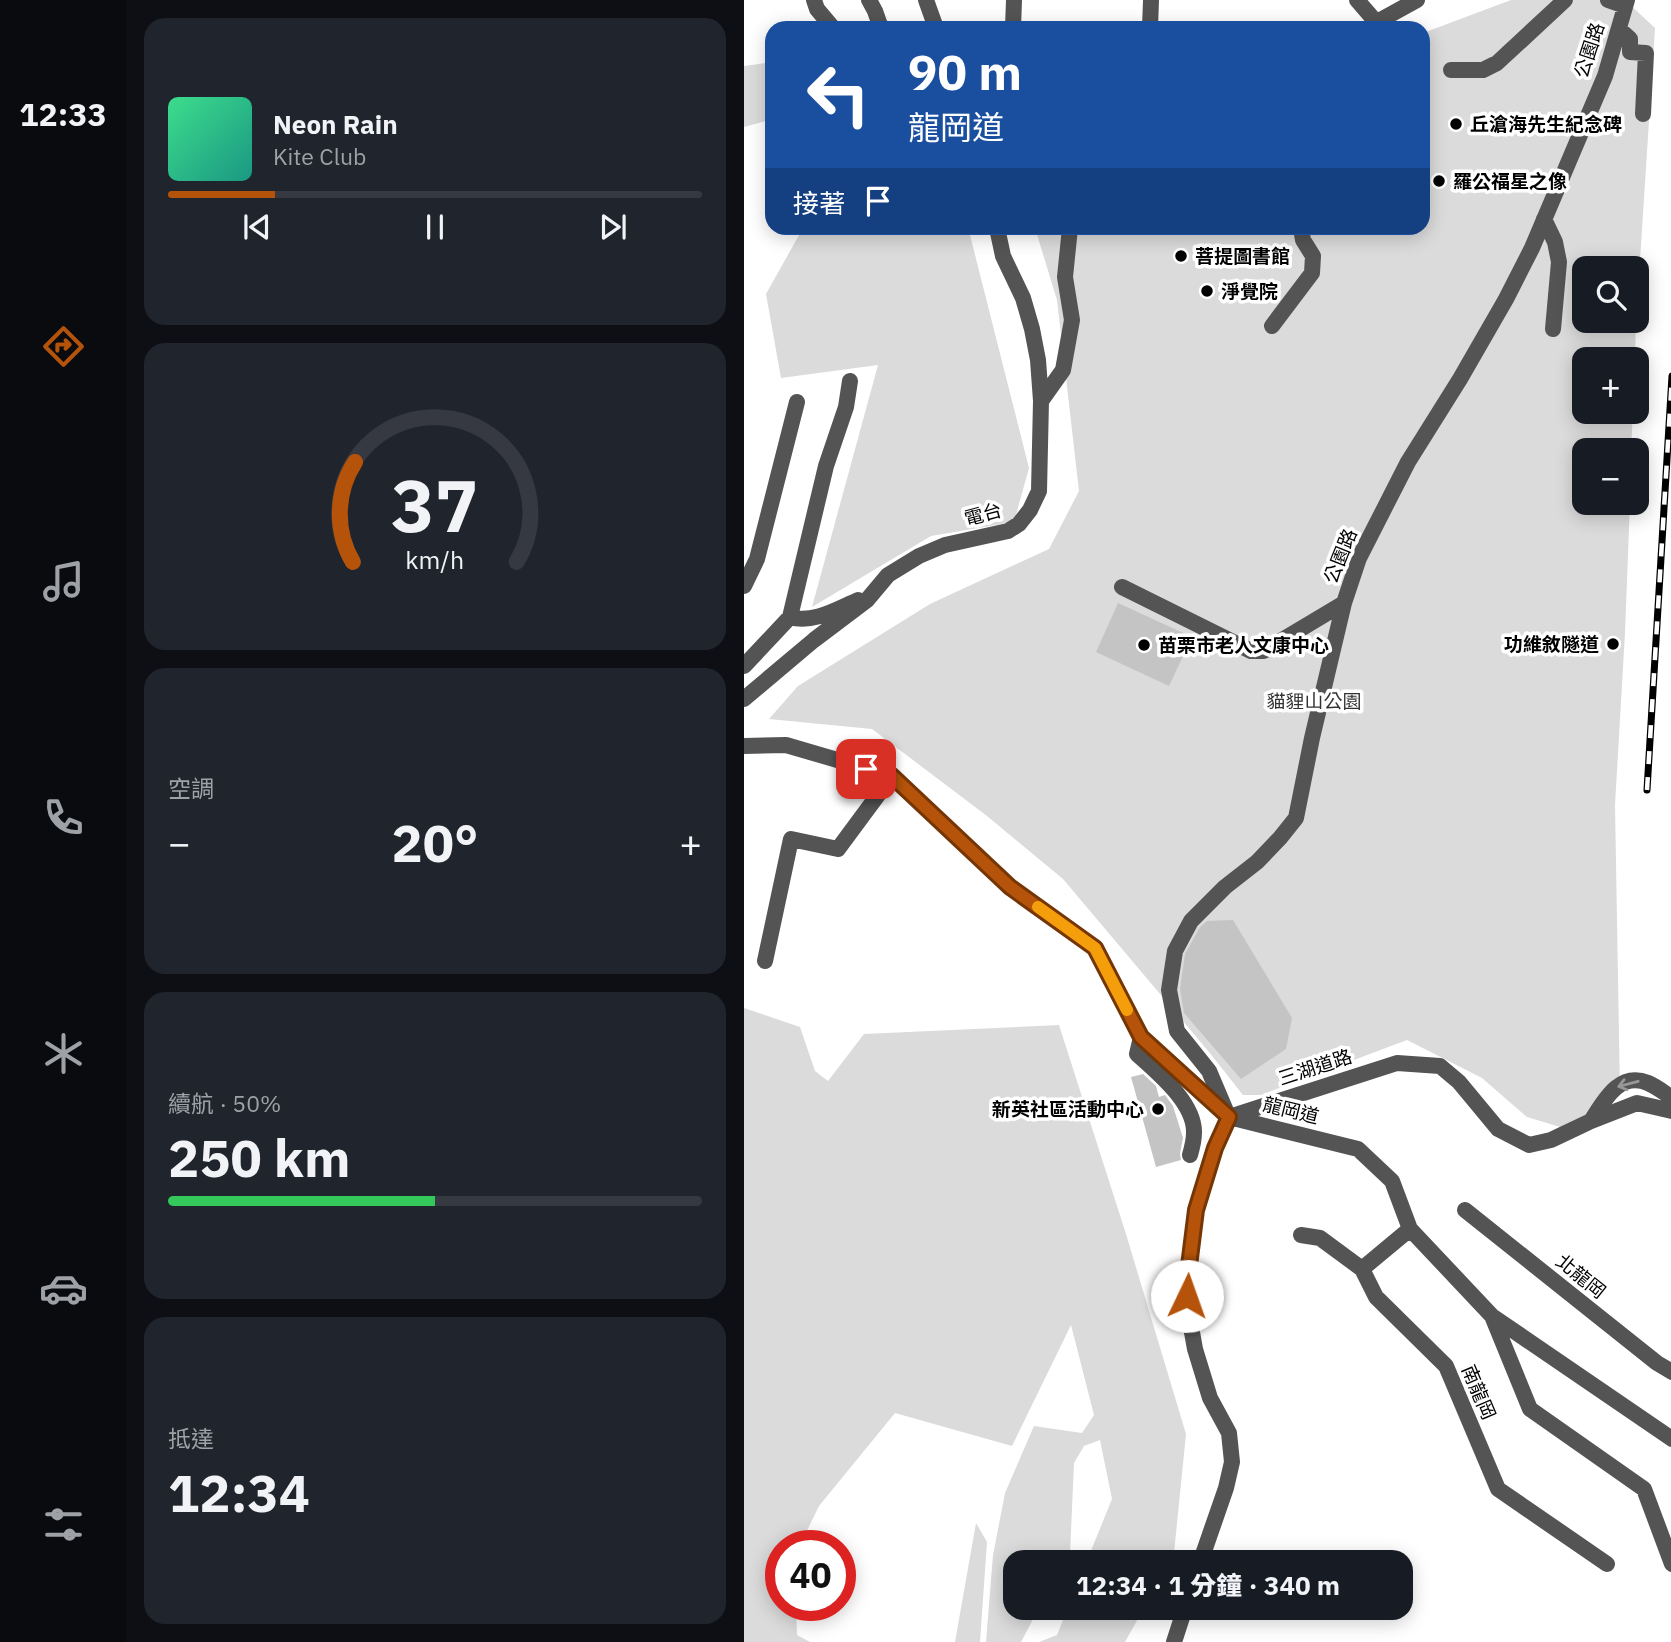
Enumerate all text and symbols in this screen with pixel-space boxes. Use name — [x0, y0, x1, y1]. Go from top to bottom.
street label: 公園路 — [1569, 19, 1609, 81]
text: 90 m — [908, 40, 1022, 103]
icon: left — [793, 49, 884, 140]
text: 12:33 — [19, 93, 107, 135]
text: 龍岡道 — [908, 106, 1004, 148]
text: Neon Rain — [273, 107, 398, 141]
place label: 丘滄海先生紀念碑 — [1470, 112, 1622, 136]
marker: 丘滄海先生紀念碑 — [1448, 116, 1464, 132]
text: Kite Club — [273, 141, 366, 171]
place label: 羅公福星之像 — [1453, 169, 1567, 193]
marker: 羅公福星之像 — [1431, 173, 1447, 189]
icon: arrive — [859, 182, 897, 220]
text: 接著 — [793, 186, 845, 220]
icon: previous — [238, 208, 276, 246]
icon: pause — [416, 208, 454, 246]
icon: next — [594, 208, 632, 246]
place label: 菩提圖書館 — [1195, 244, 1290, 268]
marker: 菩提圖書館 — [1173, 248, 1189, 264]
map controls — [1572, 256, 1649, 515]
button: search — [1572, 256, 1649, 333]
place label: 淨覺院 — [1221, 279, 1278, 303]
marker: 淨覺院 — [1199, 283, 1215, 299]
icon: directions — [39, 322, 88, 371]
button: + — [1572, 347, 1649, 424]
button: − — [1572, 438, 1649, 515]
text: 37 — [391, 458, 479, 553]
street label: 電台 — [962, 497, 1004, 531]
street label: 公園路 — [1318, 525, 1362, 587]
text: km/h — [406, 543, 464, 576]
icon: music — [39, 557, 88, 606]
place label: 功維敘隧道 — [1504, 632, 1599, 656]
place label: 苗栗市老人文康中心 — [1158, 633, 1329, 657]
marker: 功維敘隧道 — [1605, 636, 1621, 652]
marker: 苗栗市老人文康中心 — [1136, 637, 1152, 653]
park label: 貓貍山公園 — [1266, 689, 1362, 713]
pin — [836, 739, 896, 799]
icon: arrive — [847, 750, 885, 788]
text: 空調 — [168, 773, 214, 803]
icon: phone — [39, 793, 88, 842]
text: 20° — [392, 809, 478, 876]
text: − — [168, 818, 191, 867]
text: + — [679, 818, 702, 867]
icon: climate — [39, 1029, 88, 1078]
street label: 三湖道路 — [1275, 1044, 1355, 1090]
one-way arrow — [1618, 1078, 1640, 1091]
text: 續航 · 50% — [168, 1088, 281, 1118]
street label: 龍岡道 — [1260, 1091, 1322, 1129]
place label: 新英社區活動中心 — [992, 1097, 1144, 1121]
marker: 新英社區活動中心 — [1150, 1101, 1166, 1117]
text: 250 km — [168, 1124, 350, 1191]
street label: 北龍岡 — [1551, 1249, 1611, 1303]
position arrow — [1150, 1259, 1224, 1333]
icon: car — [39, 1264, 88, 1313]
street label: 南龍岡 — [1457, 1361, 1501, 1423]
text: 抵達 — [168, 1423, 214, 1453]
text: 12:34 — [168, 1459, 310, 1526]
icon: filters — [39, 1500, 88, 1549]
speed limit sign: 40 — [765, 1530, 856, 1621]
text: 12:34 · 1 分鐘 · 340 m — [1076, 1568, 1340, 1602]

